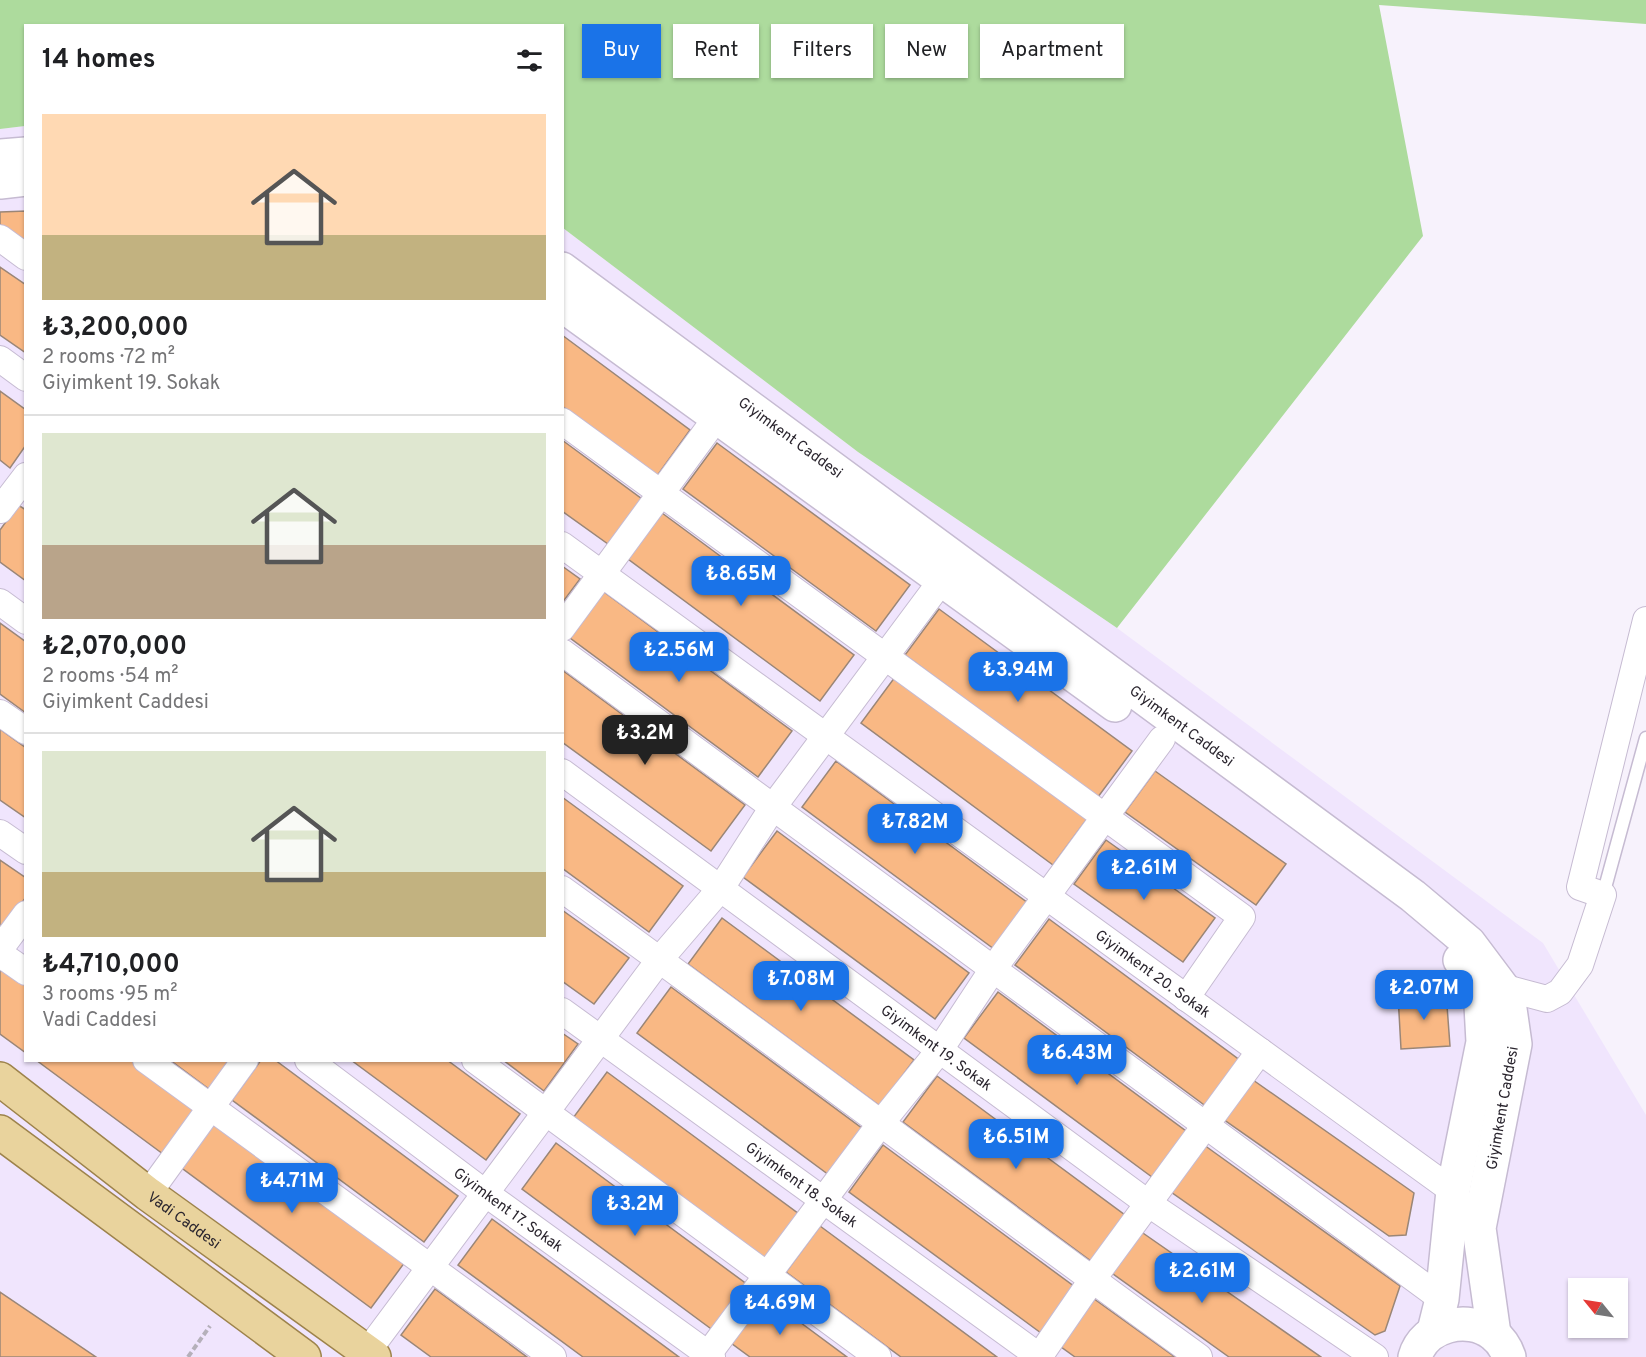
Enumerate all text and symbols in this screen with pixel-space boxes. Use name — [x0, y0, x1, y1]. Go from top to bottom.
chip: Buy — [582, 24, 661, 78]
chip: Rent — [673, 24, 759, 78]
chip: Filters — [771, 24, 873, 78]
chip: New — [885, 24, 968, 78]
chip: Apartment — [980, 24, 1124, 78]
text: 14 homes — [42, 44, 156, 77]
icon: filters — [513, 44, 546, 77]
icon: home — [240, 153, 348, 261]
text: ₺3,200,000 — [42, 312, 189, 345]
text: 2 rooms · 72 m² — [42, 345, 175, 371]
text: Giyimkent 19. Sokak — [42, 371, 220, 397]
street label: Giyimkent Caddesi — [734, 394, 846, 483]
icon: home — [240, 472, 348, 580]
pin: ₺8.65M — [692, 556, 790, 607]
text: ₺8.65M — [706, 562, 776, 588]
text: ₺2,070,000 — [42, 631, 187, 664]
pin: ₺2.56M — [630, 632, 728, 683]
text: ₺2.56M — [644, 638, 714, 664]
pin: ₺3.94M — [969, 652, 1067, 703]
text: ₺3.94M — [983, 658, 1053, 684]
text: 2 rooms · 54 m² — [42, 664, 179, 690]
street label: Giyimkent Caddesi — [1125, 682, 1237, 772]
text: Giyimkent Caddesi — [42, 690, 209, 716]
pin: ₺3.2M — [603, 715, 687, 766]
text: ₺3.2M — [616, 721, 674, 747]
icon: home — [240, 790, 348, 898]
pin: ₺7.82M — [866, 804, 964, 855]
text: ₺7.82M — [882, 810, 948, 836]
pin: ₺2.61M — [1095, 850, 1193, 901]
text: ₺2.61M — [1111, 856, 1177, 882]
street label: Giyimkent 20. Sokak — [1091, 926, 1214, 1023]
text: ₺4,710,000 — [42, 949, 180, 982]
pin: ₺7.08M — [752, 961, 850, 1012]
text: ₺7.08M — [767, 967, 835, 993]
pin: ₺2.07M — [1375, 970, 1473, 1021]
text: ₺2.07M — [1389, 976, 1459, 1002]
text: 3 rooms · 95 m² — [42, 982, 178, 1008]
street label: Giyimkent 19. Sokak — [876, 1002, 995, 1096]
text: Vadi Caddesi — [42, 1008, 157, 1034]
pin: ₺6.43M — [1028, 1035, 1126, 1086]
text: ₺6.43M — [1041, 1041, 1113, 1067]
street label: Giyimkent Caddesi — [1483, 1045, 1524, 1172]
pin: ₺6.51M — [967, 1119, 1065, 1170]
text: ₺6.51M — [983, 1125, 1049, 1151]
street label: Giyimkent 18. Sokak — [741, 1139, 861, 1233]
pin: ₺4.71M — [243, 1163, 341, 1214]
street label: Giyimkent 17. Sokak — [449, 1164, 566, 1257]
text: ₺4.71M — [260, 1169, 324, 1195]
pin: ₺3.2M — [593, 1186, 677, 1237]
street label: Vadi Caddesi — [143, 1188, 224, 1254]
text: ₺3.2M — [606, 1192, 664, 1218]
pin: ₺2.61M — [1153, 1253, 1251, 1304]
text: ₺2.61M — [1169, 1259, 1235, 1285]
north arrow — [1568, 1278, 1628, 1338]
map controls — [1568, 1278, 1628, 1338]
pin: ₺4.69M — [731, 1285, 829, 1336]
text: ₺4.69M — [744, 1291, 816, 1317]

